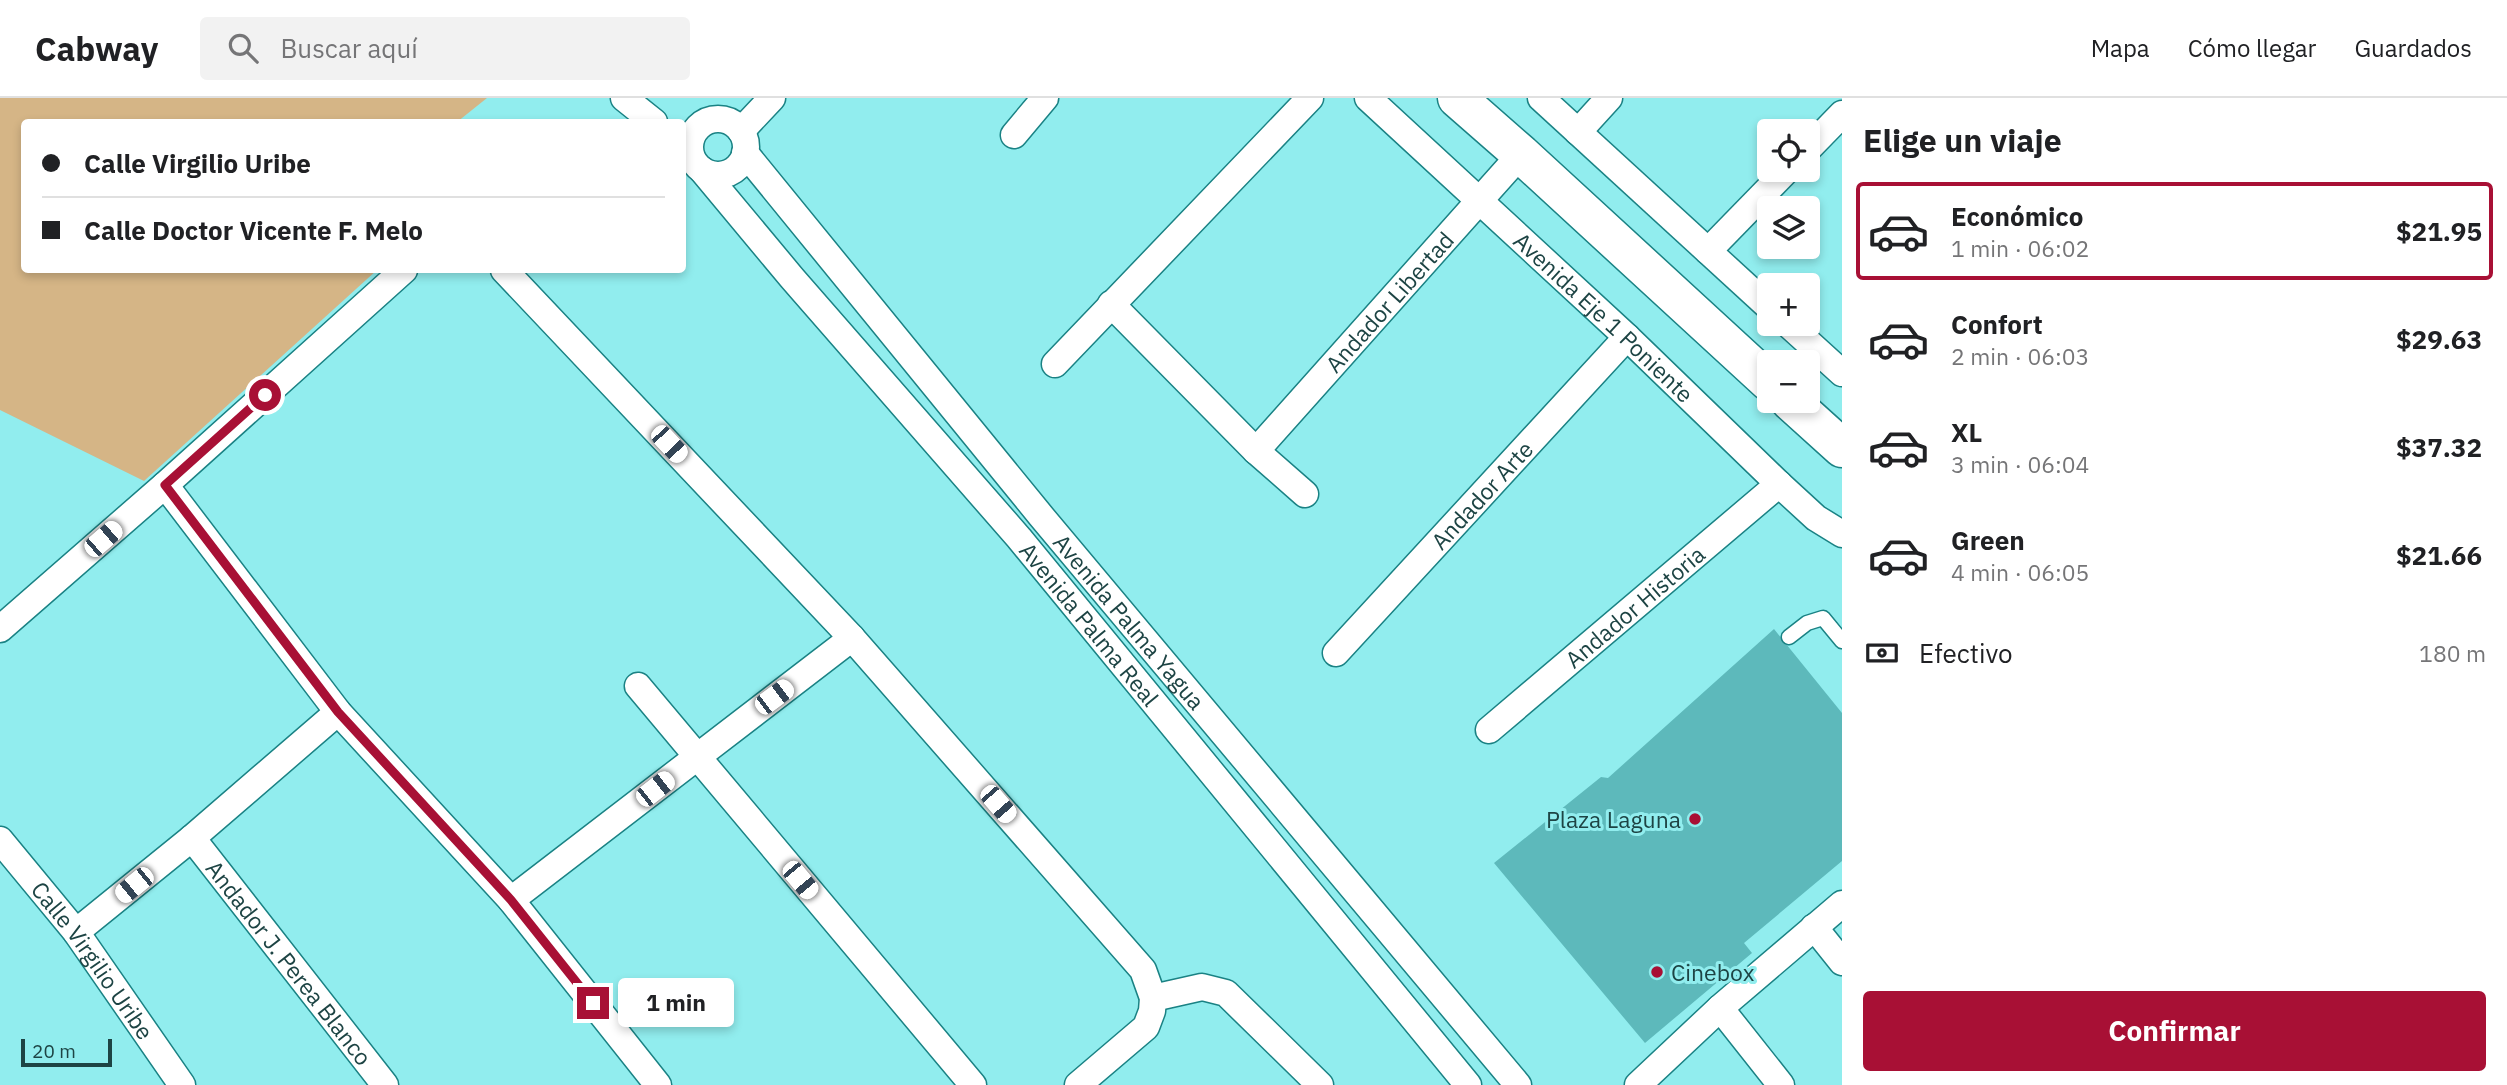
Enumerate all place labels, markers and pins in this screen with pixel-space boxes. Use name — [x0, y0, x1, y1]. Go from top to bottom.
place label: Plaza Laguna — [1546, 804, 1681, 834]
marker: Plaza Laguna — [1687, 811, 1703, 827]
place label: Cinebox — [1671, 957, 1755, 987]
marker: Cinebox — [1649, 964, 1665, 980]

